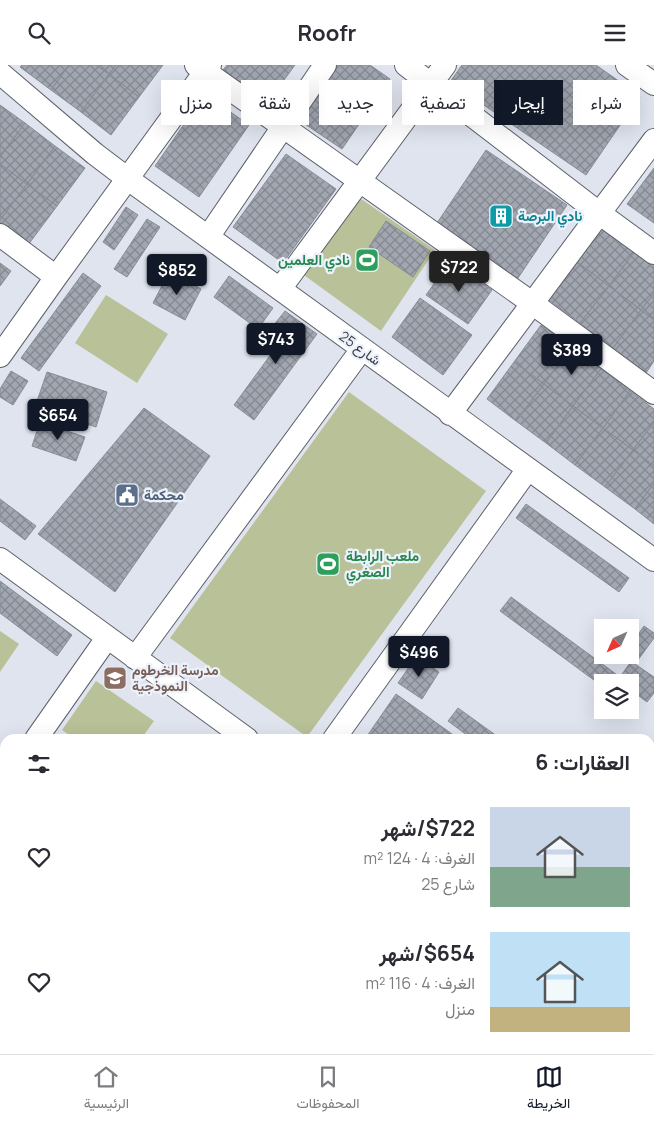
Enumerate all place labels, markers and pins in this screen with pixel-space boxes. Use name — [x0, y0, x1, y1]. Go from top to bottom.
building icon: نادي البرصة — [488, 203, 514, 229]
place label: نادي البرصة — [518, 206, 582, 228]
sports icon: نادي العلمين — [354, 247, 380, 273]
place label: نادي العلمين — [278, 250, 350, 272]
pin: $722 — [429, 251, 489, 293]
pin: $852 — [147, 253, 207, 296]
pin: $743 — [246, 323, 306, 365]
pin: $389 — [542, 333, 602, 376]
pin: $654 — [28, 399, 88, 441]
public building icon: محكمة — [114, 482, 140, 508]
place label: محكمة — [144, 485, 184, 504]
place label: ملعب الرابطة الصغري — [346, 546, 420, 584]
sports icon: ملعب الرابطة الصغري — [315, 551, 341, 577]
pin: $496 — [389, 635, 449, 678]
place label: مدرسة الخرطوم النموذجية — [132, 660, 219, 695]
school or university icon: مدرسة الخرطوم النموذجية — [102, 665, 128, 691]

